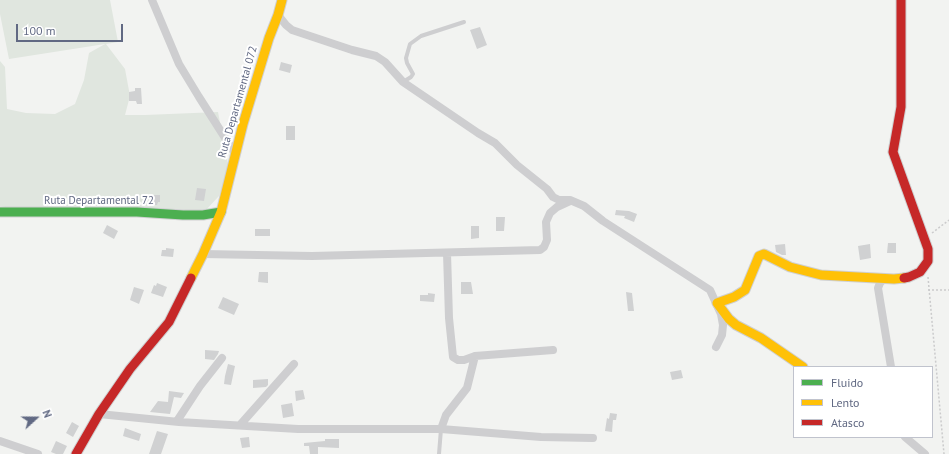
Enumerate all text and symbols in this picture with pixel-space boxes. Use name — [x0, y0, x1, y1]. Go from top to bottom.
scale bar — [18, 16, 125, 42]
text: 100 m — [23, 23, 56, 38]
street label: Ruta Departamental 072 — [216, 45, 260, 159]
street label: Ruta Departamental 72 — [44, 194, 154, 208]
legend — [793, 366, 933, 438]
text: Fluido — [831, 375, 863, 390]
text: Lento — [831, 395, 860, 410]
north arrow — [16, 398, 56, 438]
text: N — [39, 408, 55, 420]
text: Atasco — [831, 415, 864, 430]

